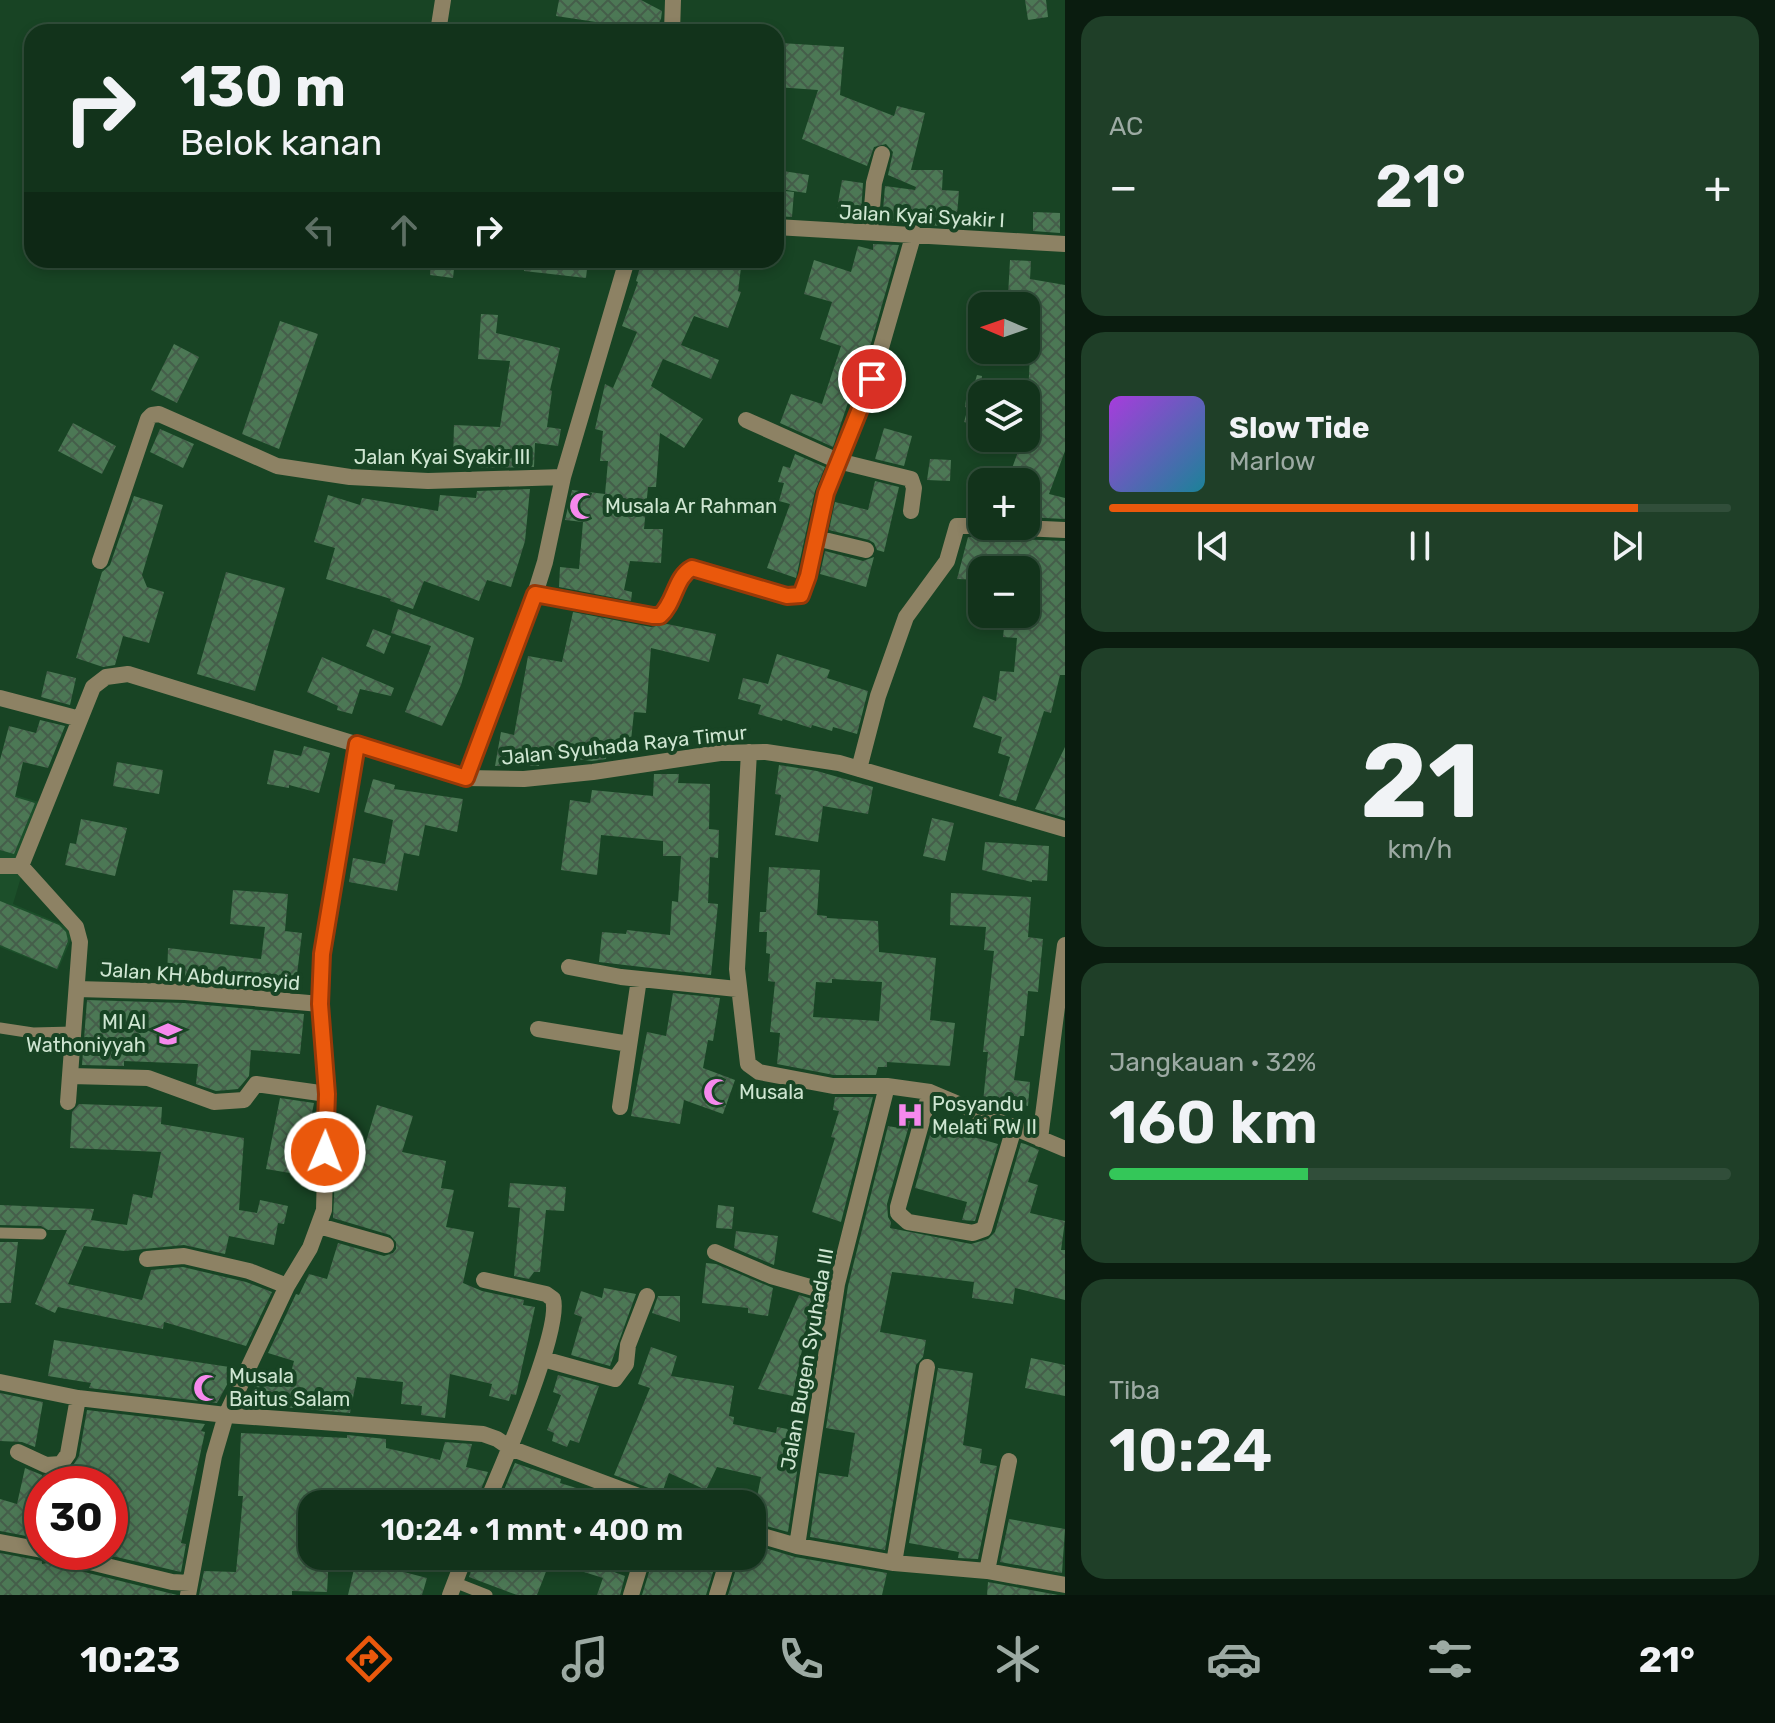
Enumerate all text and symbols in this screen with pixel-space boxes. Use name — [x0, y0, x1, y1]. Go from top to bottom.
text: 130 m — [180, 54, 346, 120]
icon: right — [48, 56, 152, 160]
text: AC — [1109, 111, 1143, 142]
text: Belok kanan — [180, 121, 382, 164]
text: 21° — [1375, 151, 1466, 222]
text: − — [1109, 161, 1138, 213]
text: + — [1704, 161, 1731, 213]
street label: Jalan Kyai Syakir I — [839, 200, 1005, 232]
icon: left — [298, 208, 342, 252]
icon: ahead — [382, 208, 426, 252]
icon: right — [466, 208, 510, 252]
north arrow — [968, 292, 1040, 364]
map controls — [968, 292, 1040, 628]
pin — [838, 345, 906, 413]
icon: arrive — [850, 357, 894, 401]
button: layers — [968, 380, 1040, 452]
text: Slow Tide — [1229, 410, 1369, 446]
street label: Jalan Kyai Syakir III — [354, 445, 530, 469]
text: Marlow — [1229, 446, 1316, 477]
button: + — [968, 468, 1040, 540]
mosque icon: Musala Ar Rahman — [568, 491, 598, 521]
place label: Musala Ar Rahman — [605, 494, 777, 518]
icon: previous — [1191, 524, 1235, 568]
icon: pause — [1398, 524, 1442, 568]
icon: next — [1605, 524, 1649, 568]
button: − — [968, 556, 1040, 628]
street label: Jalan Syuhada Raya Timur — [500, 720, 748, 770]
text: 21 — [1360, 720, 1480, 843]
text: km/h — [1388, 834, 1452, 865]
street label: Jalan KH Abdurrosyid — [99, 957, 301, 995]
place label: MI Al Wathoniyyah — [26, 1010, 146, 1057]
school or university icon: MI Al Wathoniyyah — [153, 1019, 183, 1049]
text: Jangkauan · 32% — [1109, 1047, 1316, 1078]
mosque icon: Musala — [702, 1077, 732, 1107]
place label: Musala — [739, 1080, 804, 1104]
text: 160 km — [1109, 1087, 1318, 1158]
place label: Posyandu Melati RW II — [932, 1092, 1037, 1139]
hospital icon: Posyandu Melati RW II — [895, 1100, 925, 1130]
position arrow — [283, 1110, 367, 1194]
street label: Jalan Bugen Syuhada III — [776, 1246, 838, 1472]
place label: Musala Baitus Salam — [229, 1364, 350, 1411]
mosque icon: Musala Baitus Salam — [192, 1373, 222, 1403]
text: Tiba — [1109, 1375, 1160, 1406]
text: 10:24 — [1109, 1415, 1273, 1486]
speed limit sign: 30 — [24, 1466, 128, 1570]
text: 10:24 · 1 mnt · 400 m — [381, 1512, 683, 1548]
icon: directions — [341, 1631, 397, 1687]
icon: music — [557, 1631, 613, 1687]
icon: phone — [773, 1631, 829, 1687]
icon: climate — [990, 1631, 1046, 1687]
icon: car — [1206, 1631, 1262, 1687]
icon: filters — [1422, 1631, 1478, 1687]
text: 10:23 — [80, 1638, 180, 1681]
text: 21° — [1639, 1638, 1695, 1681]

